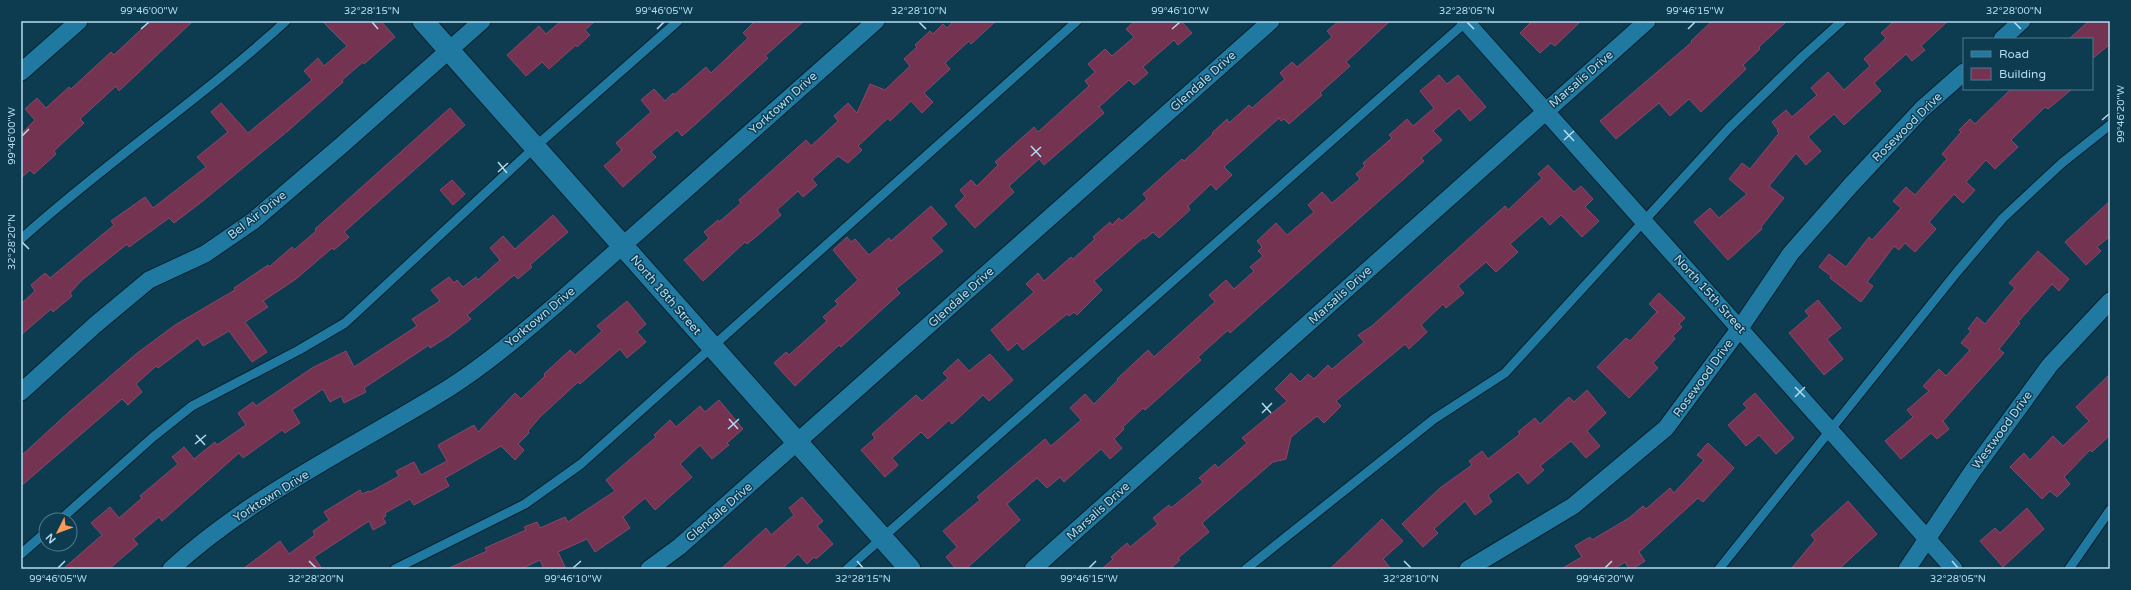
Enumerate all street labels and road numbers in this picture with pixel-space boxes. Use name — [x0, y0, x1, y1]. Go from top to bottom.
street label: Marsalis Drive — [1546, 47, 1616, 110]
street label: Glendale Drive — [1167, 48, 1239, 114]
street label: Yorktown Drive — [746, 69, 820, 137]
street label: Rosewood Drive — [1869, 89, 1945, 165]
street label: Bel Air Drive — [225, 188, 289, 242]
street label: North 18th Street — [628, 252, 705, 338]
street label: North 15th Street — [1671, 252, 1749, 336]
street label: Marsalis Drive — [1306, 263, 1375, 327]
street label: Glendale Drive — [925, 264, 997, 330]
street label: Yorktown Drive — [502, 284, 578, 350]
street label: Rosewood Drive — [1670, 336, 1736, 420]
street label: Westwood Drive — [1969, 388, 2035, 472]
street label: Yorktown Drive — [231, 467, 312, 525]
street label: Glendale Drive — [683, 479, 755, 544]
street label: Marsalis Drive — [1064, 479, 1133, 543]

